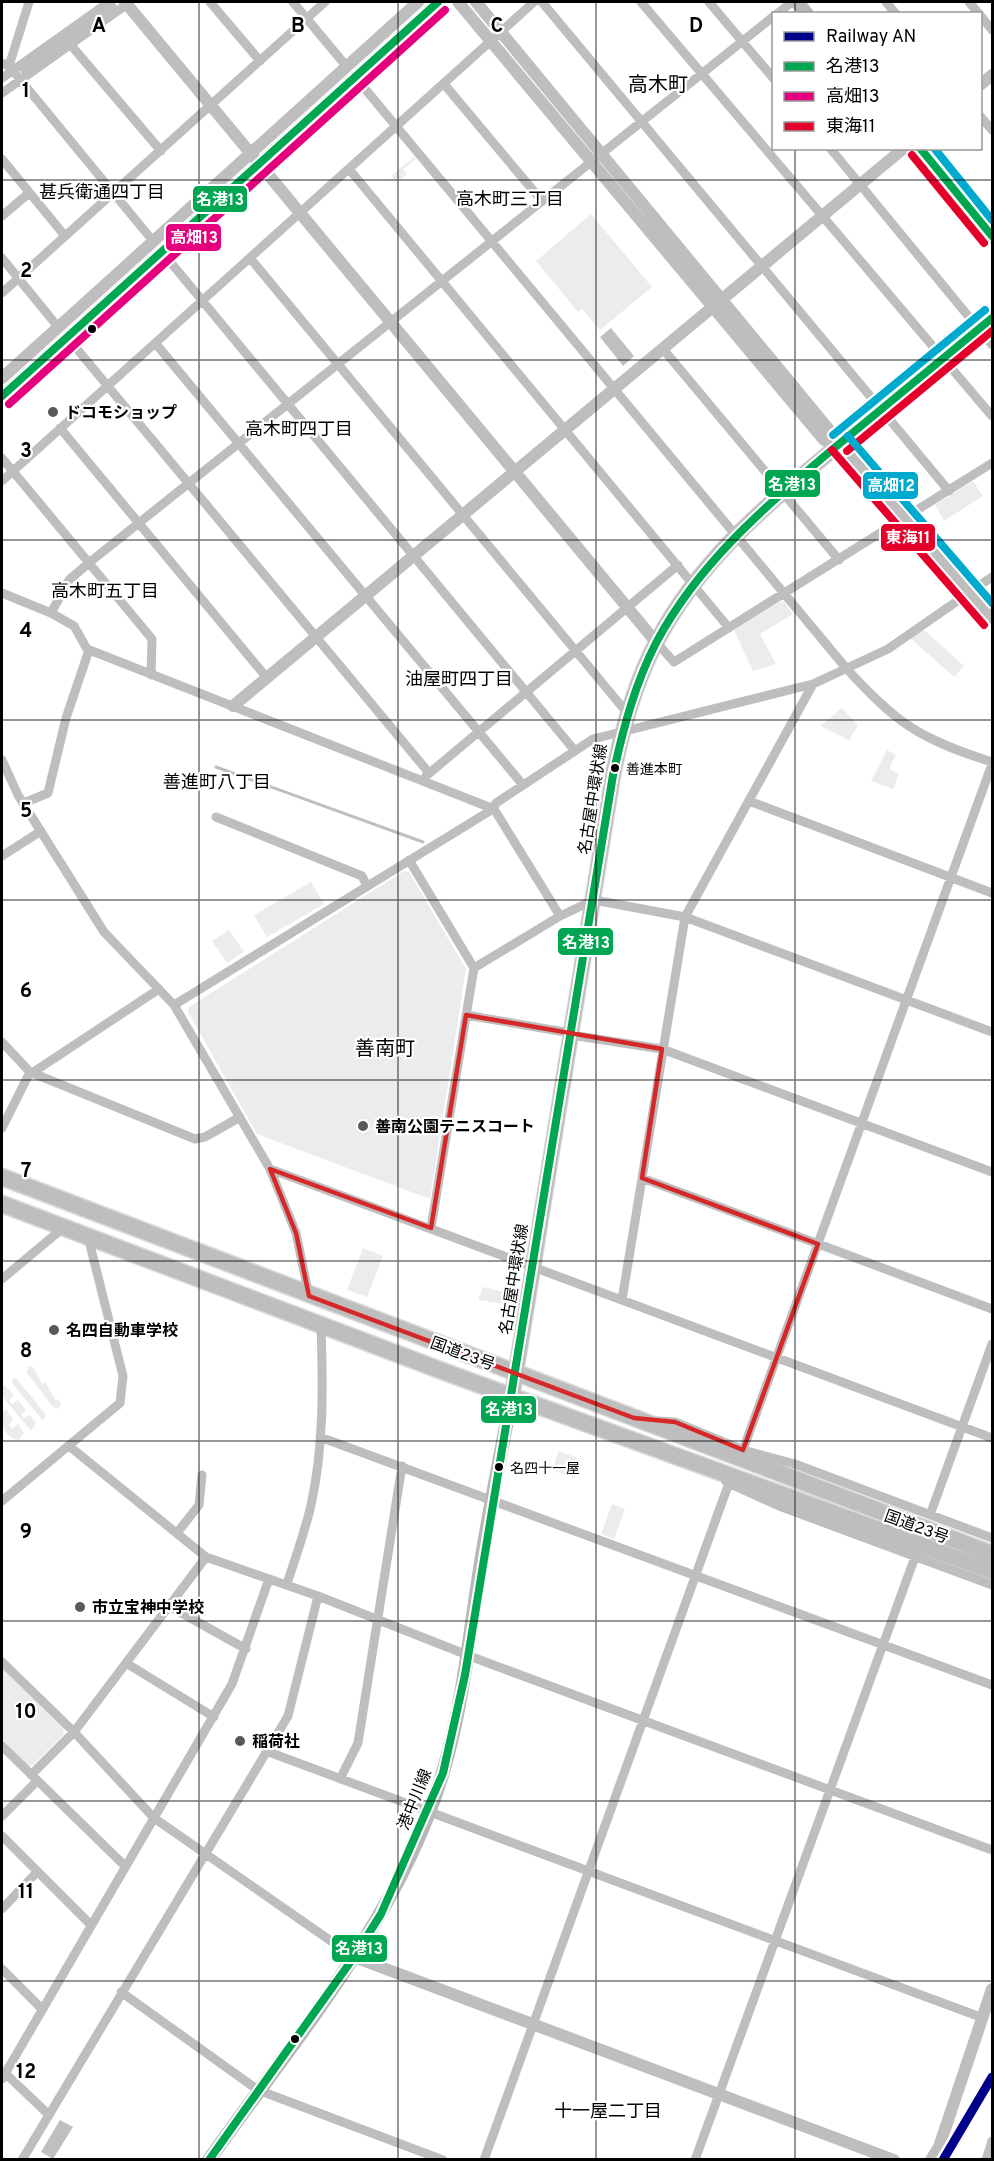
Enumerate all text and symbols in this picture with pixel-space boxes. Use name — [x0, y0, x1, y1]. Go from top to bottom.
legend — [772, 12, 982, 150]
text: A — [92, 14, 106, 40]
text: B — [291, 14, 305, 40]
text: C — [491, 14, 503, 40]
text: D — [689, 14, 703, 40]
text: Railway AN — [826, 26, 916, 49]
text: 名港13 — [826, 56, 880, 79]
district label: 高木町 — [628, 73, 688, 99]
text: 1 — [22, 79, 30, 105]
text: 高畑13 — [826, 86, 880, 109]
text: 東海11 — [826, 116, 875, 139]
district label: 甚兵衛通四丁目 — [39, 182, 165, 205]
line badge: 名港13 — [192, 185, 248, 213]
district label: 高木町三丁目 — [456, 189, 564, 212]
text: 名港13 — [196, 191, 244, 211]
line badge: 高畑13 — [165, 223, 222, 252]
text: 高畑13 — [170, 229, 218, 249]
text: 2 — [20, 259, 32, 285]
unlabelled marker — [86, 323, 98, 335]
place label: ドコモショップ — [65, 404, 177, 424]
marker: ドコモショップ — [46, 405, 60, 419]
district label: 高木町四丁目 — [245, 419, 353, 442]
text: 3 — [20, 439, 32, 465]
line badge: 名港13 — [764, 469, 821, 498]
line badge: 高畑12 — [862, 471, 919, 500]
text: 名港13 — [768, 476, 816, 496]
text: 高畑12 — [867, 477, 915, 497]
line badge: 東海11 — [880, 523, 936, 552]
text: 東海11 — [886, 529, 930, 549]
district label: 高木町五丁目 — [51, 581, 159, 604]
text: 4 — [20, 619, 32, 645]
district label: 油屋町四丁目 — [405, 669, 513, 692]
street label: 名古屋中環状線 — [575, 742, 613, 856]
marker: 善進本町 — [609, 762, 621, 774]
place label: 善進本町 — [626, 762, 682, 779]
district label: 善進町八丁目 — [163, 772, 271, 795]
text: 5 — [20, 799, 32, 825]
line badge: 名港13 — [557, 927, 614, 956]
text: 名港13 — [562, 934, 610, 954]
text: 6 — [20, 979, 32, 1005]
district label: 善南町 — [355, 1037, 415, 1063]
place label: 善南公園テニスコート — [375, 1118, 535, 1138]
marker: 善南公園テニスコート — [356, 1119, 370, 1133]
text: 7 — [21, 1159, 31, 1185]
street label: 名古屋中環状線 — [496, 1222, 534, 1336]
place label: 名四自動車学校 — [66, 1322, 178, 1342]
marker: 名四自動車学校 — [47, 1323, 61, 1337]
street label: 国道23号 — [427, 1334, 497, 1376]
text: 8 — [20, 1339, 32, 1365]
line badge: 名港13 — [480, 1395, 537, 1424]
text: 名港13 — [485, 1401, 533, 1421]
marker: 名四十一屋 — [493, 1461, 505, 1473]
place label: 名四十一屋 — [510, 1461, 580, 1478]
street label: 国道23号 — [881, 1507, 951, 1549]
text: 9 — [20, 1520, 32, 1546]
place label: 市立宝神中学校 — [92, 1598, 204, 1619]
marker: 市立宝神中学校 — [73, 1600, 87, 1614]
text: 10 — [15, 1700, 37, 1726]
place label: 稲荷社 — [252, 1732, 300, 1753]
marker: 稲荷社 — [233, 1734, 247, 1748]
street label: 港中川線 — [395, 1766, 437, 1833]
text: 11 — [18, 1880, 34, 1906]
line badge: 名港13 — [331, 1934, 388, 1963]
text: 名港13 — [335, 1940, 383, 1960]
unlabelled marker — [289, 2033, 301, 2045]
text: 12 — [16, 2060, 36, 2086]
district label: 十一屋二丁目 — [554, 2101, 662, 2124]

